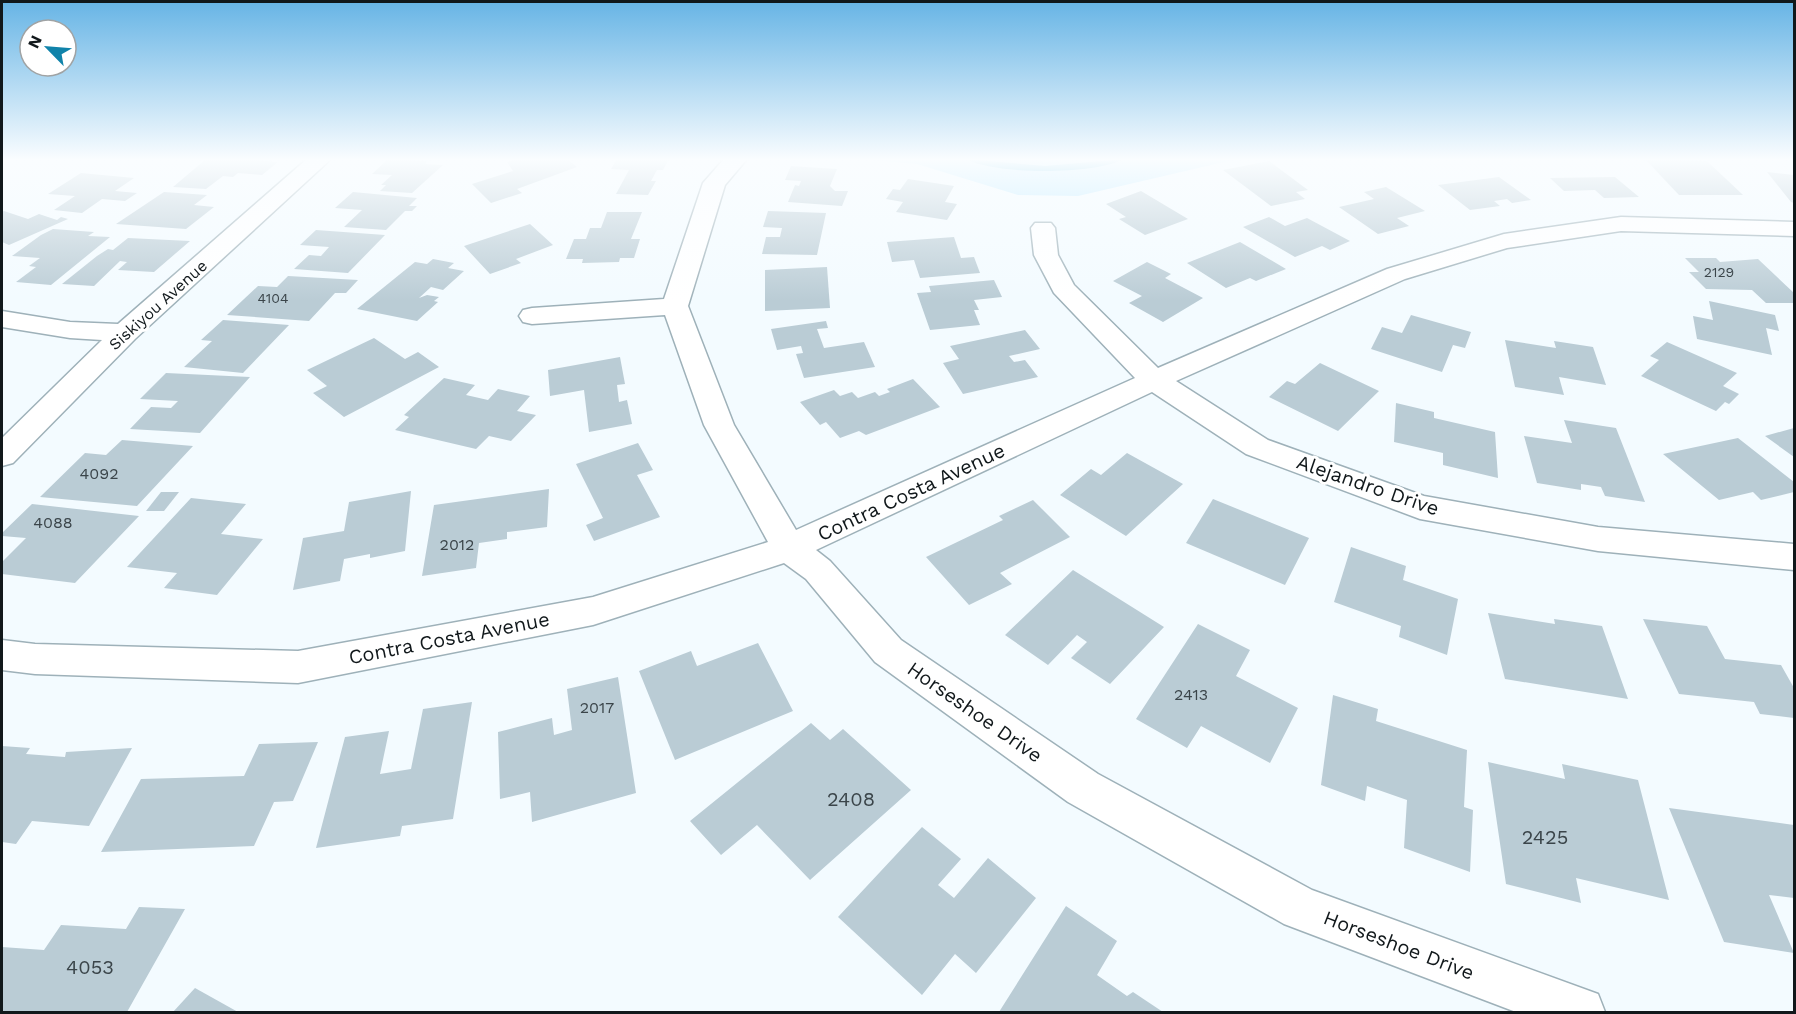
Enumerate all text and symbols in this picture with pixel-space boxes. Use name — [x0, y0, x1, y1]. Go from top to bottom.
north arrow — [18, 18, 78, 78]
text: N — [24, 32, 46, 51]
street label: Siskiyou Avenue — [105, 256, 211, 354]
house number: 2129 — [1704, 264, 1734, 280]
house number: 4104 — [257, 290, 289, 306]
street label: Contra Costa Avenue — [813, 438, 1009, 546]
street label: Alejandro Drive — [1294, 449, 1442, 521]
house number: 4092 — [80, 464, 118, 483]
house number: 4088 — [33, 513, 73, 532]
house number: 2012 — [440, 535, 474, 554]
street label: Contra Costa Avenue — [346, 607, 552, 669]
street label: Horseshoe Drive — [903, 656, 1047, 768]
house number: 2413 — [1174, 685, 1208, 704]
house number: 2017 — [580, 698, 614, 717]
house number: 2408 — [827, 787, 875, 811]
house number: 2425 — [1522, 825, 1568, 849]
street label: Horseshoe Drive — [1320, 905, 1478, 985]
house number: 4053 — [66, 955, 114, 979]

